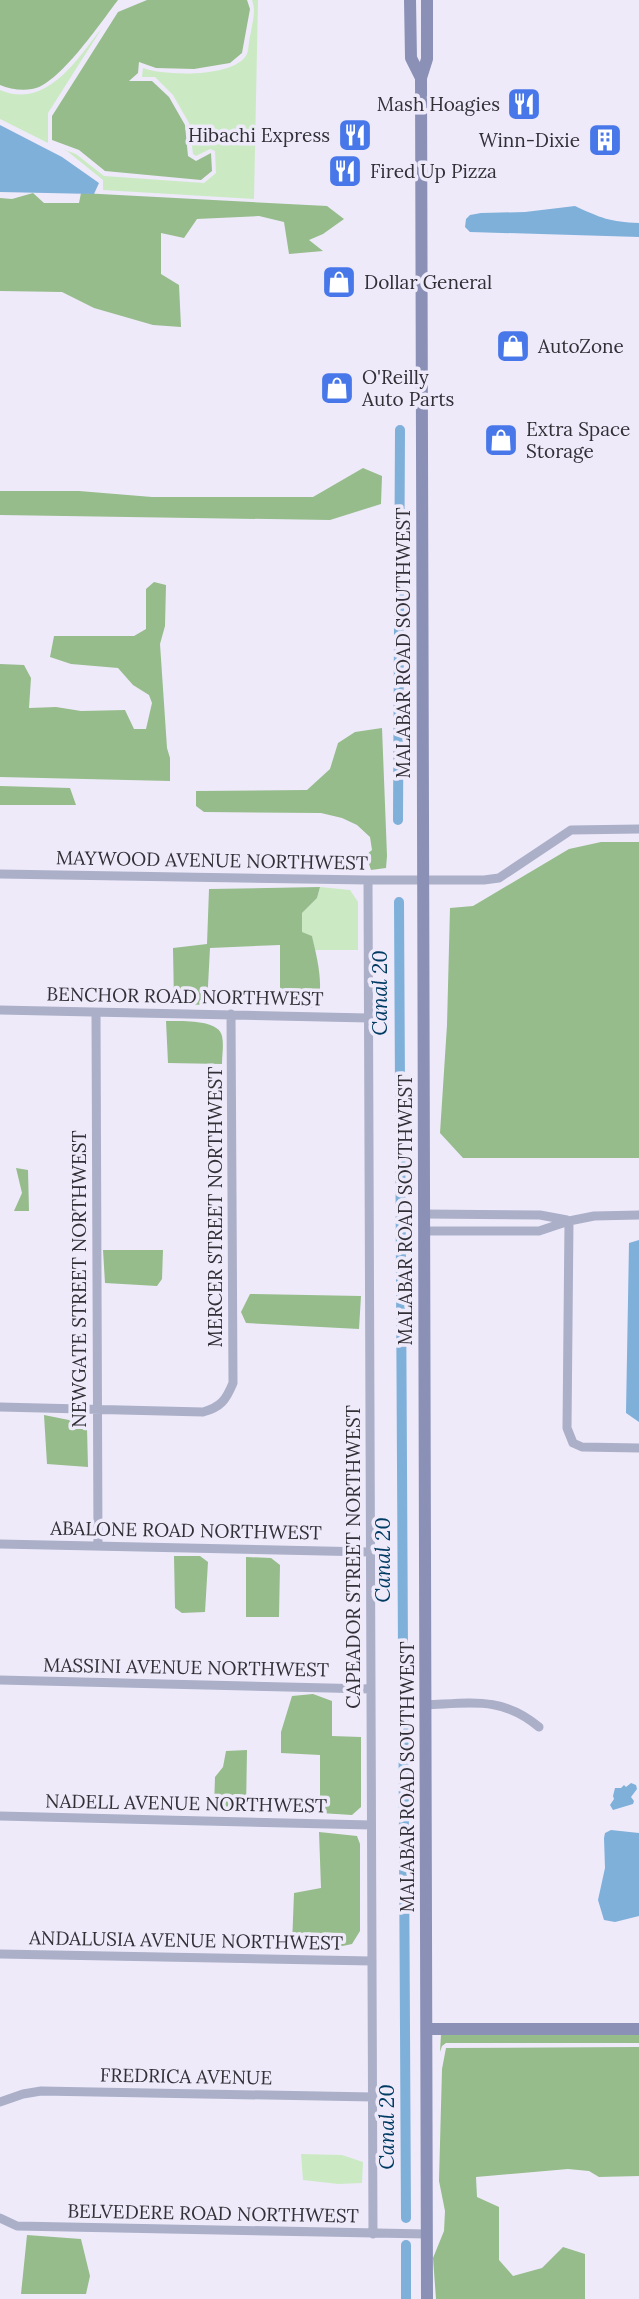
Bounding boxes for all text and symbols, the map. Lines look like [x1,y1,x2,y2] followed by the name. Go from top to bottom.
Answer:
[505,85,543,123] restaurant icon: Mash Hoagies
[377,92,500,116] place label: Mash Hoagies
[336,116,374,154] restaurant icon: Hibachi Express
[586,121,624,159] building icon: Winn-Dixie
[188,123,330,147] place label: Hibachi Express
[479,128,580,152] place label: Winn-Dixie
[326,152,364,190] restaurant icon: Fired Up Pizza
[370,159,497,183] place label: Fired Up Pizza
[320,263,358,301] shop icon: Dollar General
[364,270,492,294] place label: Dollar General
[494,327,532,365] shop icon: AutoZone
[537,334,624,358] place label: AutoZone
[361,365,455,411] place label: O'Reilly Auto Parts
[318,369,356,407] shop icon: O'Reilly Auto Parts
[526,417,630,463] place label: Extra Space Storage
[482,421,520,459] shop icon: Extra Space Storage
[391,507,415,779] street label: MALABAR ROAD SOUTHWEST
[56,845,368,875] street label: MAYWOOD AVENUE NORTHWEST
[366,950,393,1036] water label: Canal 20
[46,982,324,1010] street label: BENCHOR ROAD NORTHWEST
[203,1067,227,1347] street label: MERCER STREET NORTHWEST
[393,1074,417,1346] street label: MALABAR ROAD SOUTHWEST
[67,1130,91,1428] street label: NEWGATE STREET NORTHWEST
[341,1405,365,1709] street label: CAPEADOR STREET NORTHWEST
[49,1516,322,1544] street label: ABALONE ROAD NORTHWEST
[369,1517,396,1603] water label: Canal 20
[395,1641,419,1913] street label: MALABAR ROAD SOUTHWEST
[43,1653,329,1681] street label: MASSINI AVENUE NORTHWEST
[45,1789,327,1817] street label: NADELL AVENUE NORTHWEST
[28,1925,343,1955] street label: ANDALUSIA AVENUE NORTHWEST
[100,2062,272,2090] street label: FREDRICA AVENUE
[373,2084,400,2170] water label: Canal 20
[67,2198,359,2228] street label: BELVEDERE ROAD NORTHWEST

